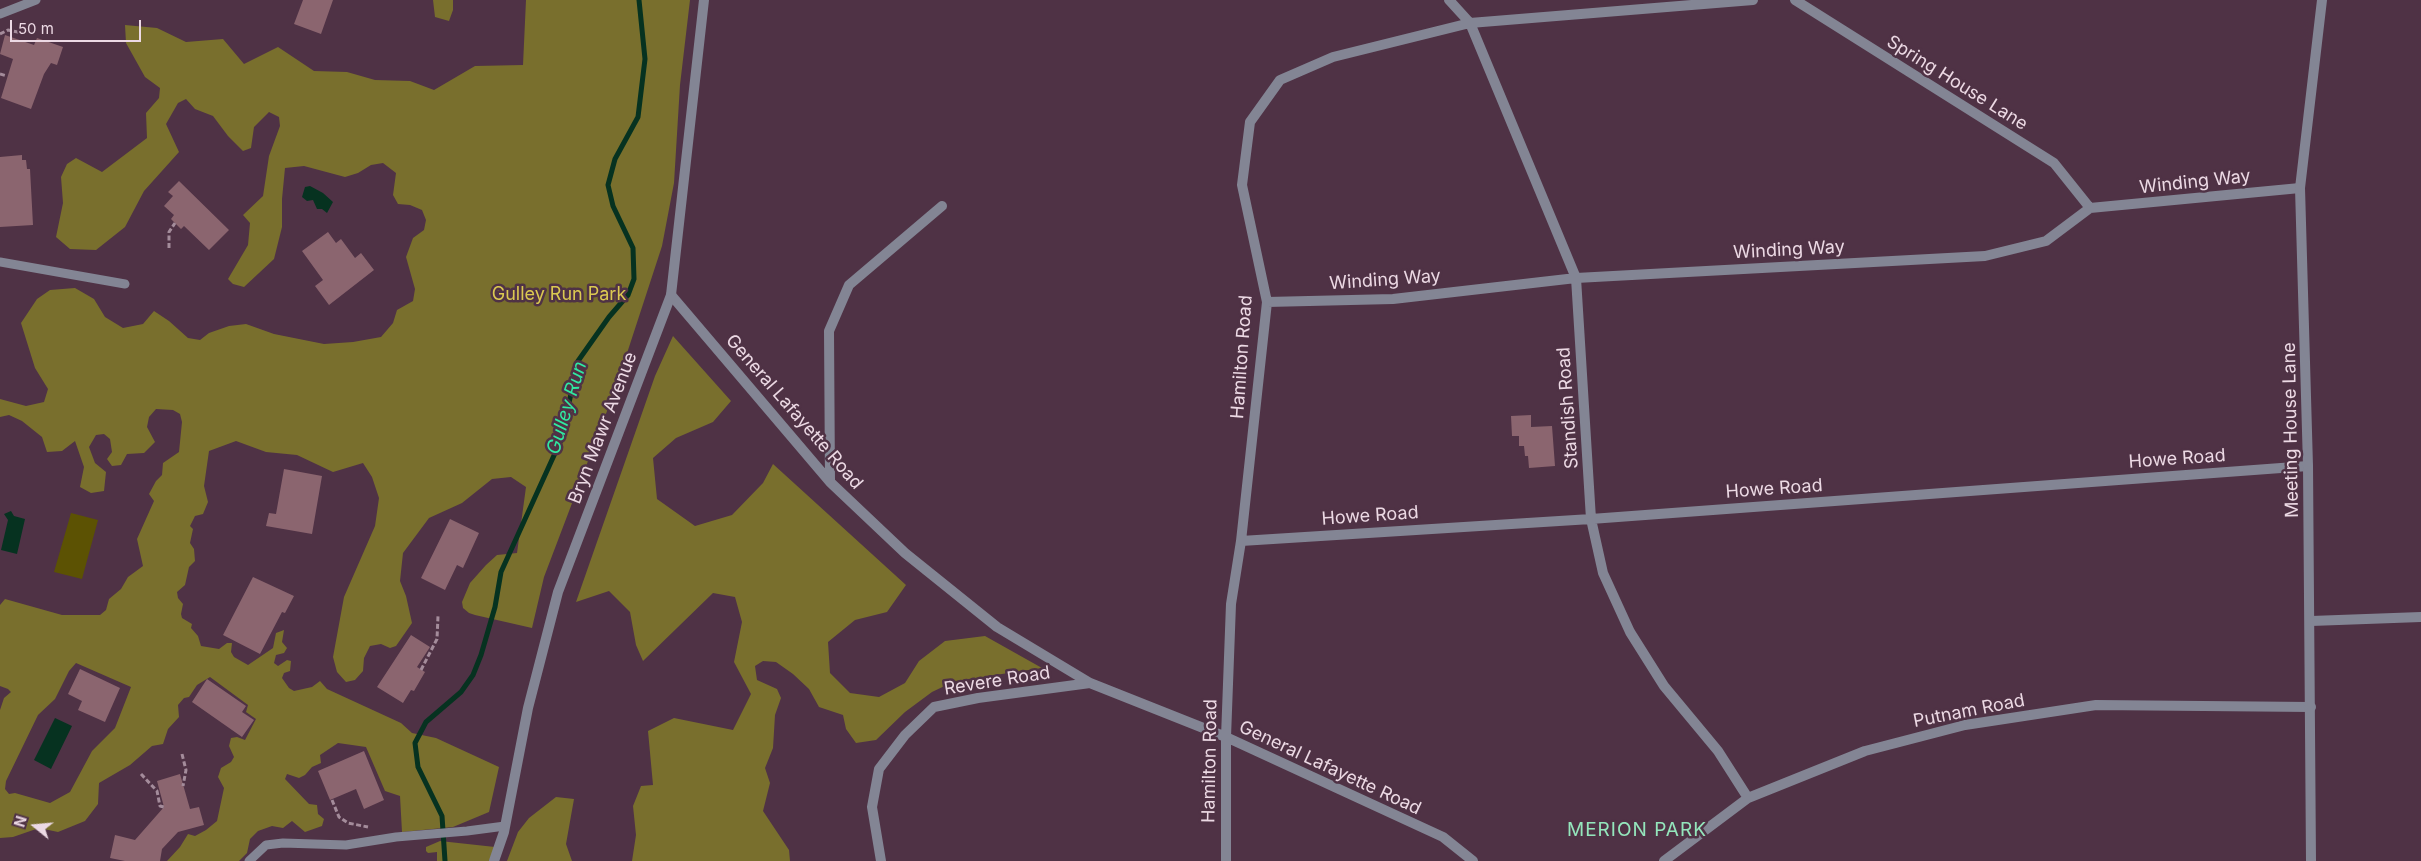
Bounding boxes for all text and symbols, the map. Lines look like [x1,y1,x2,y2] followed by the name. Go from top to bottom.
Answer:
[12,10,144,42] scale bar
[18,19,54,38] text: 50 m
[1883,31,2031,135] street label: Spring House Lane
[2138,165,2252,199] street label: Winding Way
[1733,236,1845,264] street label: Winding Way
[1329,265,1441,295] street label: Winding Way
[492,284,626,306] park label: Gulley Run Park
[1227,294,1257,420] street label: Hamilton Road
[721,330,867,494] street label: General Lafayette Road
[2279,342,2303,518] street label: Meeting House Lane
[1553,346,1583,470] street label: Standish Road
[564,349,642,507] street label: Bryn Mawr Avenue
[542,359,592,457] water label: Gulley Run
[2128,445,2226,473] street label: Howe Road
[1725,475,1823,503] street label: Howe Road
[1321,502,1419,530] street label: Howe Road
[942,662,1052,700] street label: Revere Road
[1911,690,2027,732] street label: Putnam Road
[1198,699,1222,823] street label: Hamilton Road
[1236,716,1424,820] street label: General Lafayette Road
[10,801,60,851] north arrow
[10,814,30,829] text: N
[1566,819,1708,841] district label: MERION PARK

